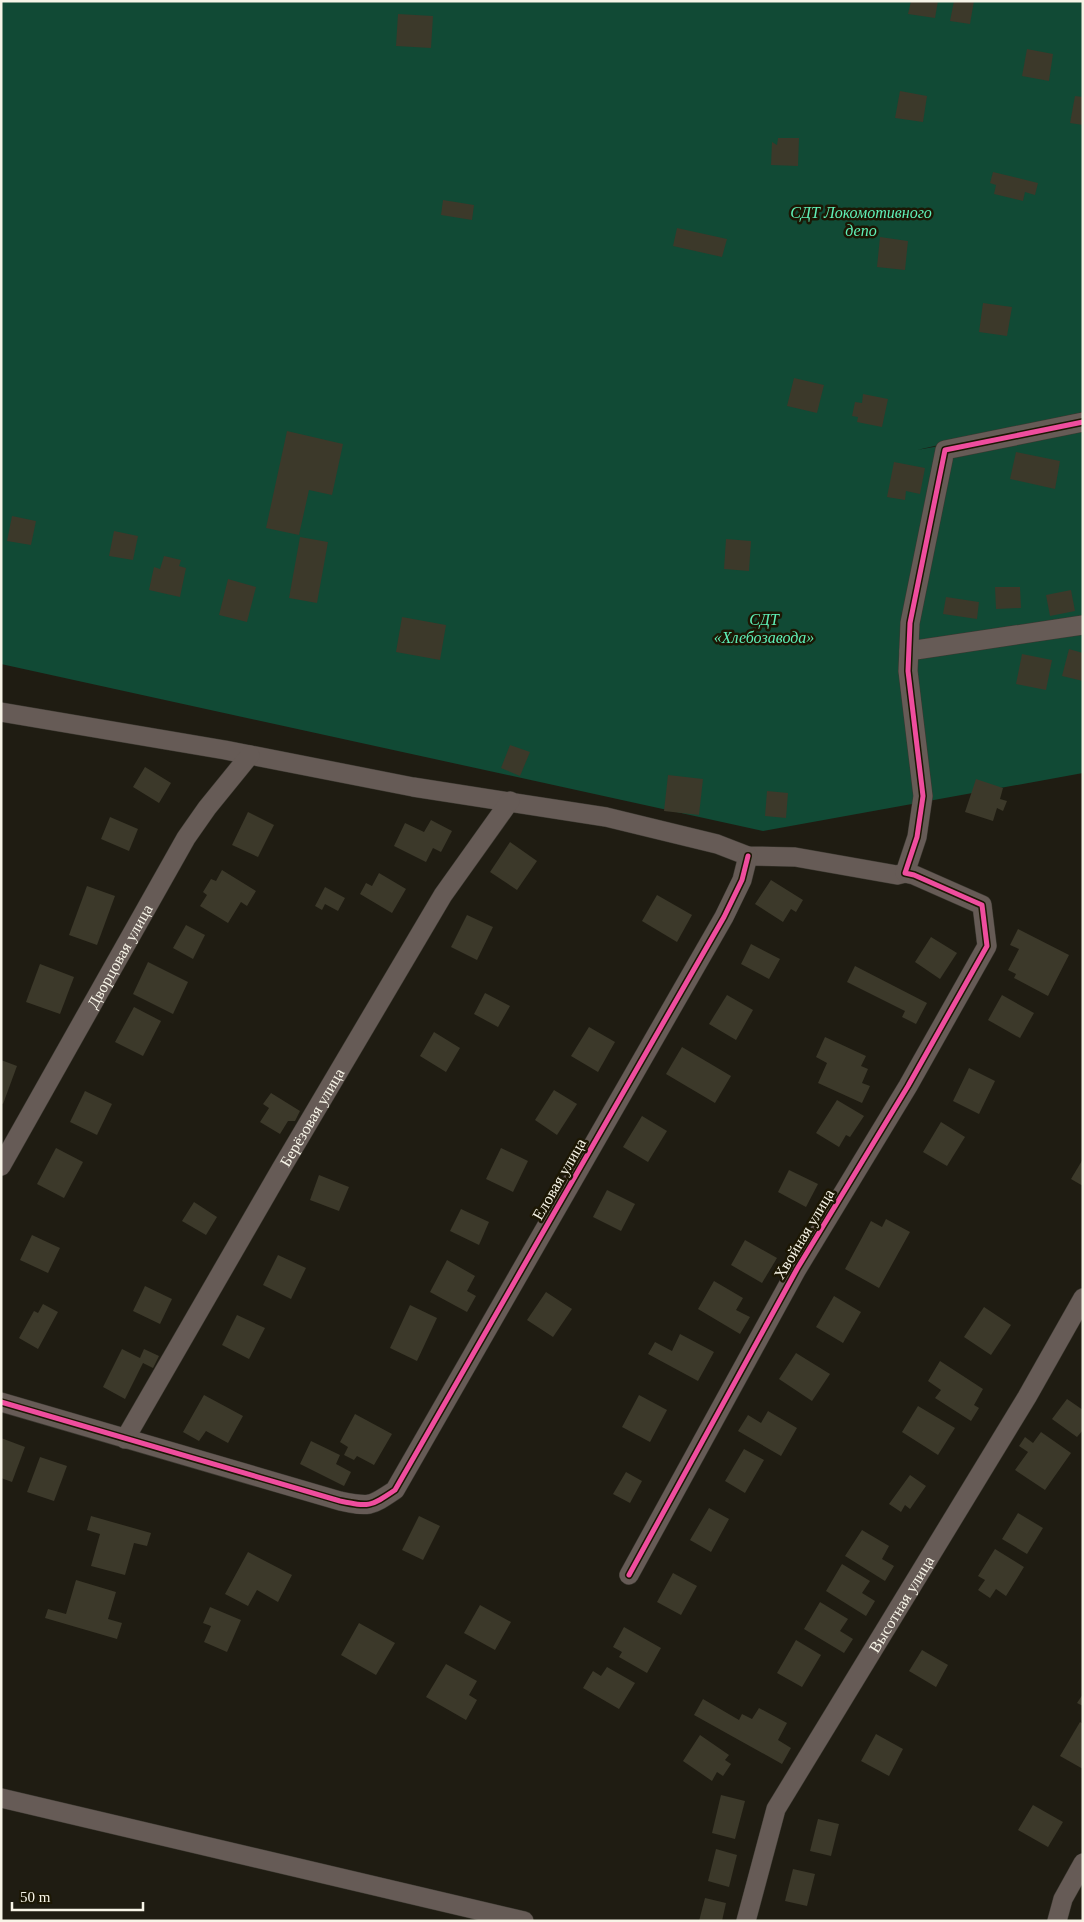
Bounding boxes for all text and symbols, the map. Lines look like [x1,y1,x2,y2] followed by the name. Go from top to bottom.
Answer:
[790,204,932,239] park label: СДТ Локомотивного депо
[714,611,814,646] park label: СДТ «Хлебозавода»
[83,901,155,1011] street label: Дворцовая улица
[276,1065,347,1169] street label: Берёзовая улица
[529,1135,590,1223] street label: Еловая улица
[770,1186,838,1283] street label: Хвойная улица
[865,1553,937,1655] street label: Высотная улица
[12,1880,144,1912] scale bar
[20,1889,51,1905] text: 50 m

